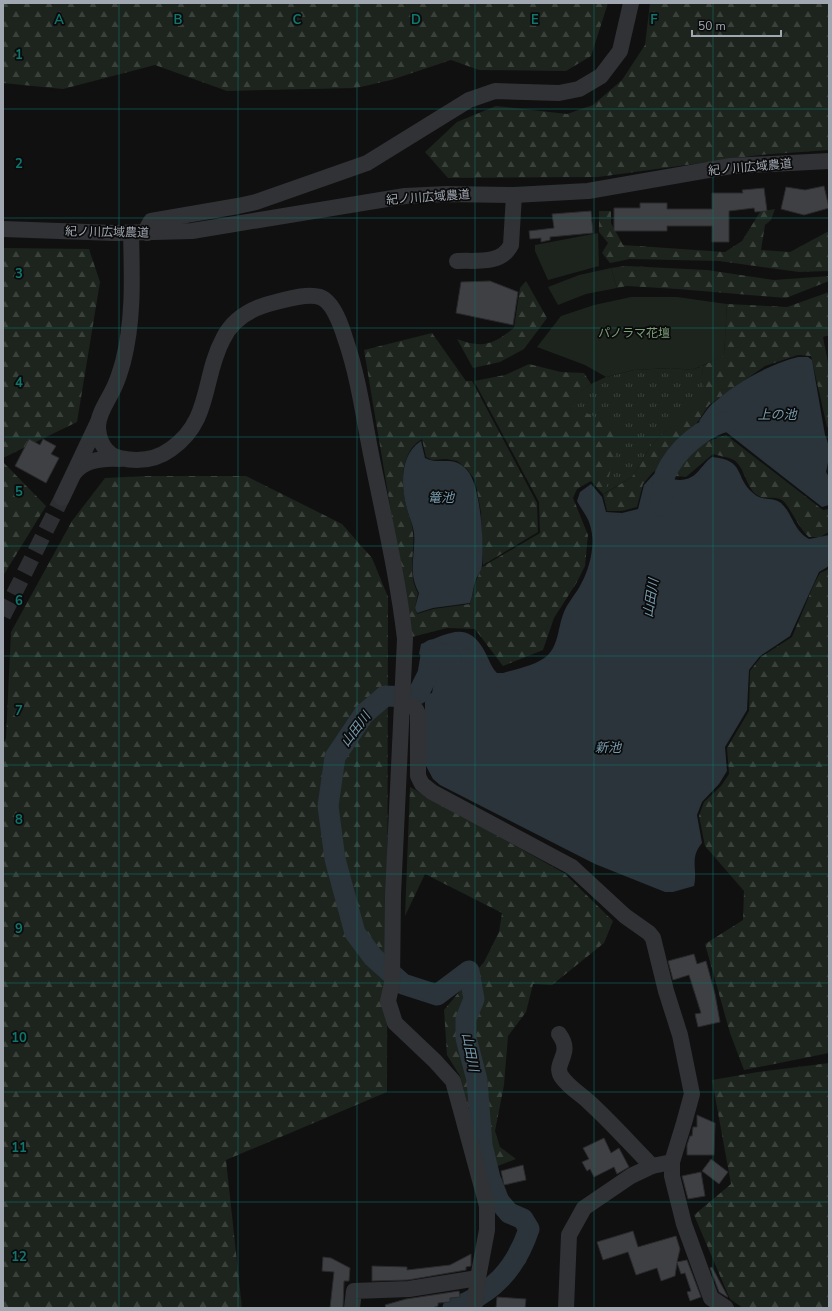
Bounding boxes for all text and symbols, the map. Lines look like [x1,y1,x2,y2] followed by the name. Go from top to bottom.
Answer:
[54,11,64,29] text: A
[174,11,183,29] text: B
[293,11,302,29] text: C
[411,11,421,29] text: D
[531,11,539,29] text: E
[650,11,658,29] text: F
[692,12,781,38] scale bar
[698,18,726,34] text: 50 m
[15,46,23,64] text: 1
[15,155,23,173] text: 2
[707,155,793,179] street label: 紀ノ川広域農道
[386,186,470,208] street label: 紀ノ川広域農道
[65,223,149,241] street label: 紀ノ川広域農道
[15,265,23,283] text: 3
[598,325,670,341] park label: パノラマ花壇
[15,374,23,392] text: 4
[757,406,798,424] water label: 上の池
[15,483,23,501] text: 5
[428,489,456,507] water label: 篭池
[639,576,663,619] water label: 山田川
[15,592,23,610] text: 6
[15,702,23,720] text: 7
[337,707,376,751] water label: 山田川
[595,739,623,757] water label: 新池
[15,811,23,829] text: 8
[15,920,23,938] text: 9
[11,1029,27,1047] text: 10
[457,1031,483,1075] water label: 山田川
[11,1139,27,1157] text: 11
[11,1248,27,1266] text: 12

